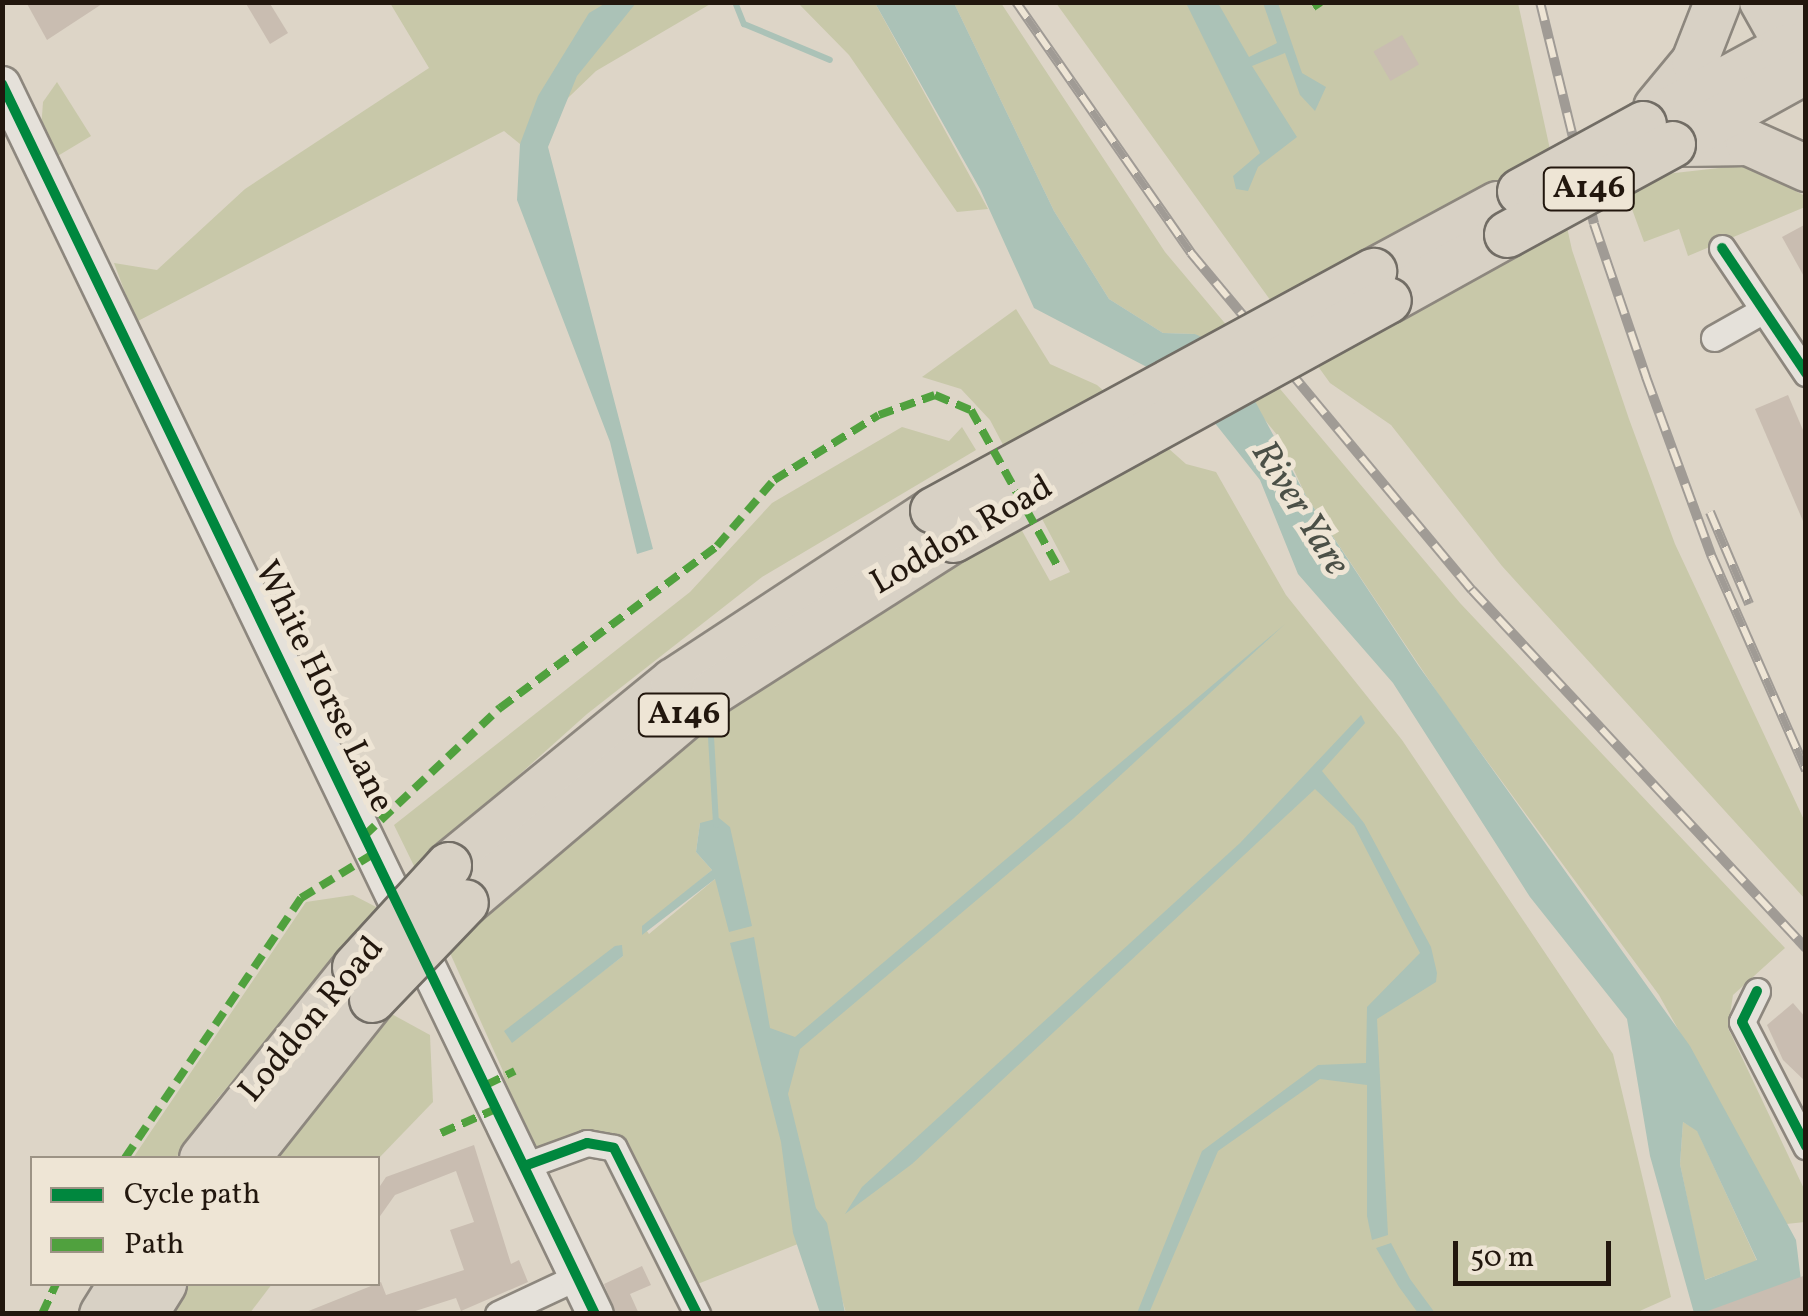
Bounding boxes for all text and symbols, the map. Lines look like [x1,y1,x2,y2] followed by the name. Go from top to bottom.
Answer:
[1542,162,1636,216] road number: A146
[1240,433,1358,585] water label: River Yare
[863,467,1061,605] street label: Loddon Road
[244,554,402,820] street label: White Horse Lane
[636,688,732,742] road number: A146
[231,929,393,1111] street label: Loddon Road
[30,1156,380,1286] legend
[124,1174,260,1216] text: Cycle path
[1458,1221,1616,1283] scale bar
[124,1224,184,1266] text: Path
[1470,1237,1534,1279] text: 50 m

